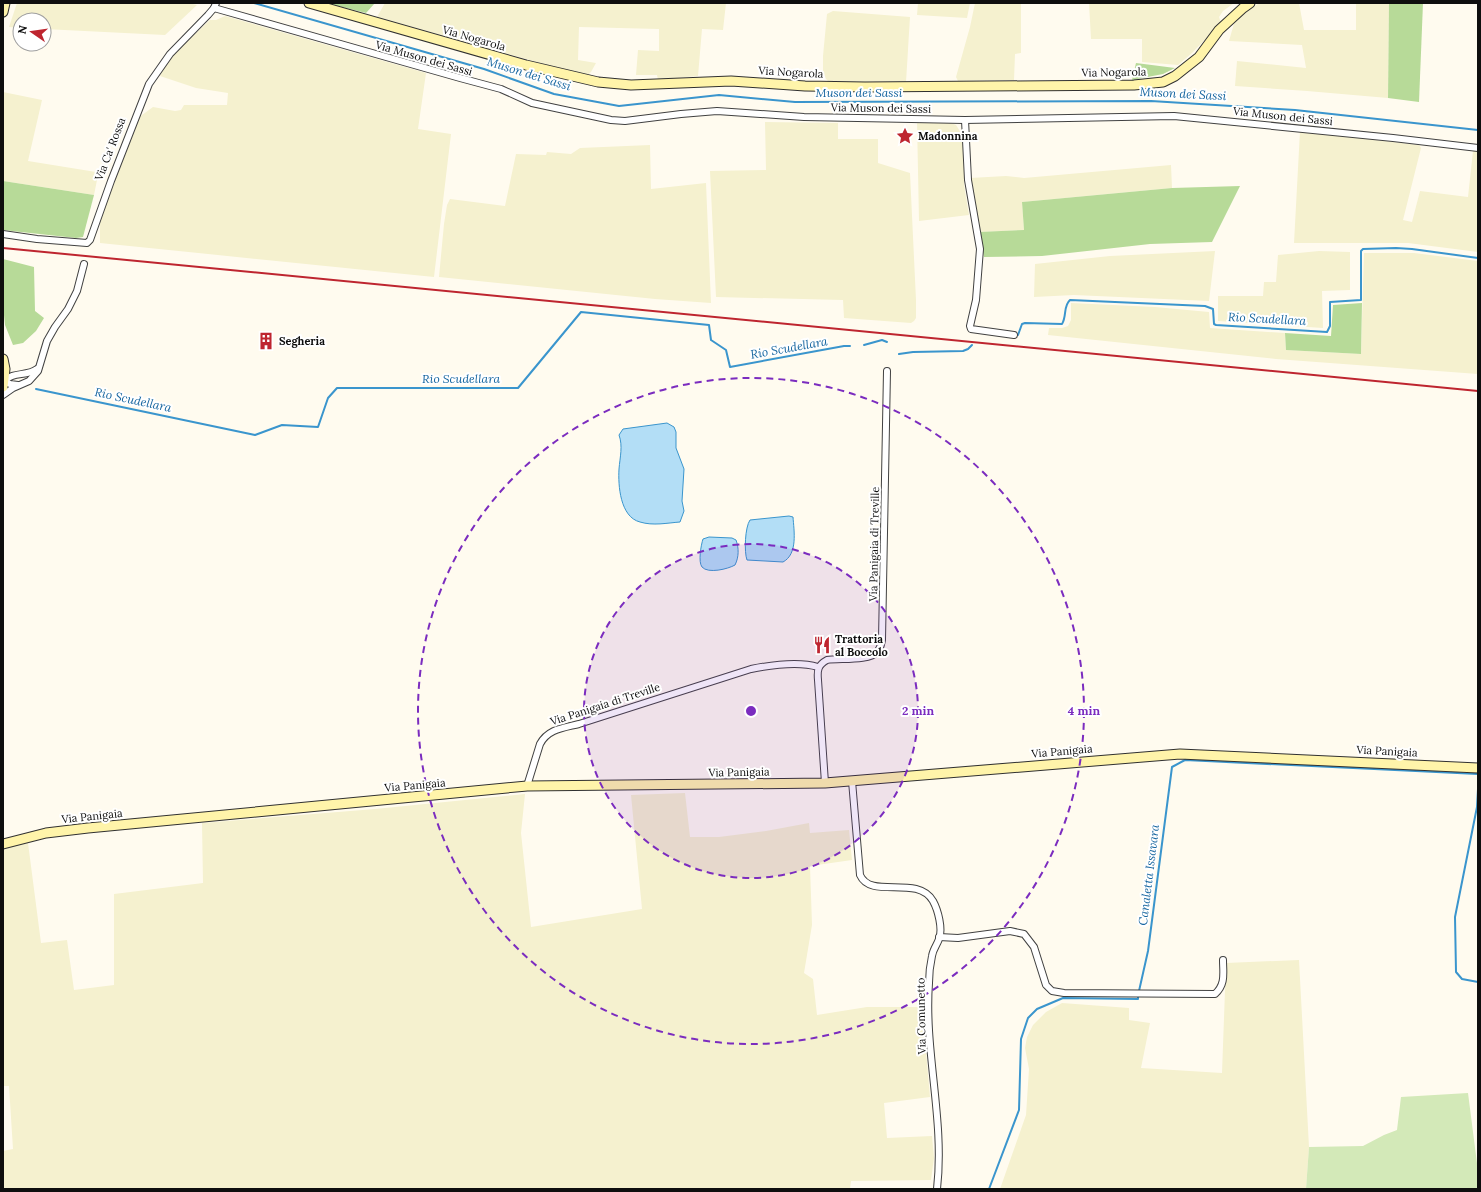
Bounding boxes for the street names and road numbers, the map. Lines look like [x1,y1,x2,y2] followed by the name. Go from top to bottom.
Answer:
[440,22,507,54] street label: Via Nogarola
[373,37,474,79] street label: Via Muson dei Sassi
[757,63,824,81] street label: Via Nogarola
[1080,64,1147,80] street label: Via Nogarola
[830,100,931,116] street label: Via Muson dei Sassi
[1231,104,1334,128] street label: Via Muson dei Sassi
[91,115,129,183] street label: Via Ca' Rossa
[866,486,882,602] street label: Via Panigaia di Treville
[547,680,662,729] street label: Via Panigaia di Treville
[1030,741,1093,761] street label: Via Panigaia
[1355,742,1418,760] street label: Via Panigaia
[707,764,770,780] street label: Via Panigaia
[383,775,446,795] street label: Via Panigaia
[60,806,123,826] street label: Via Panigaia
[913,977,929,1056] street label: Via Comunetto

